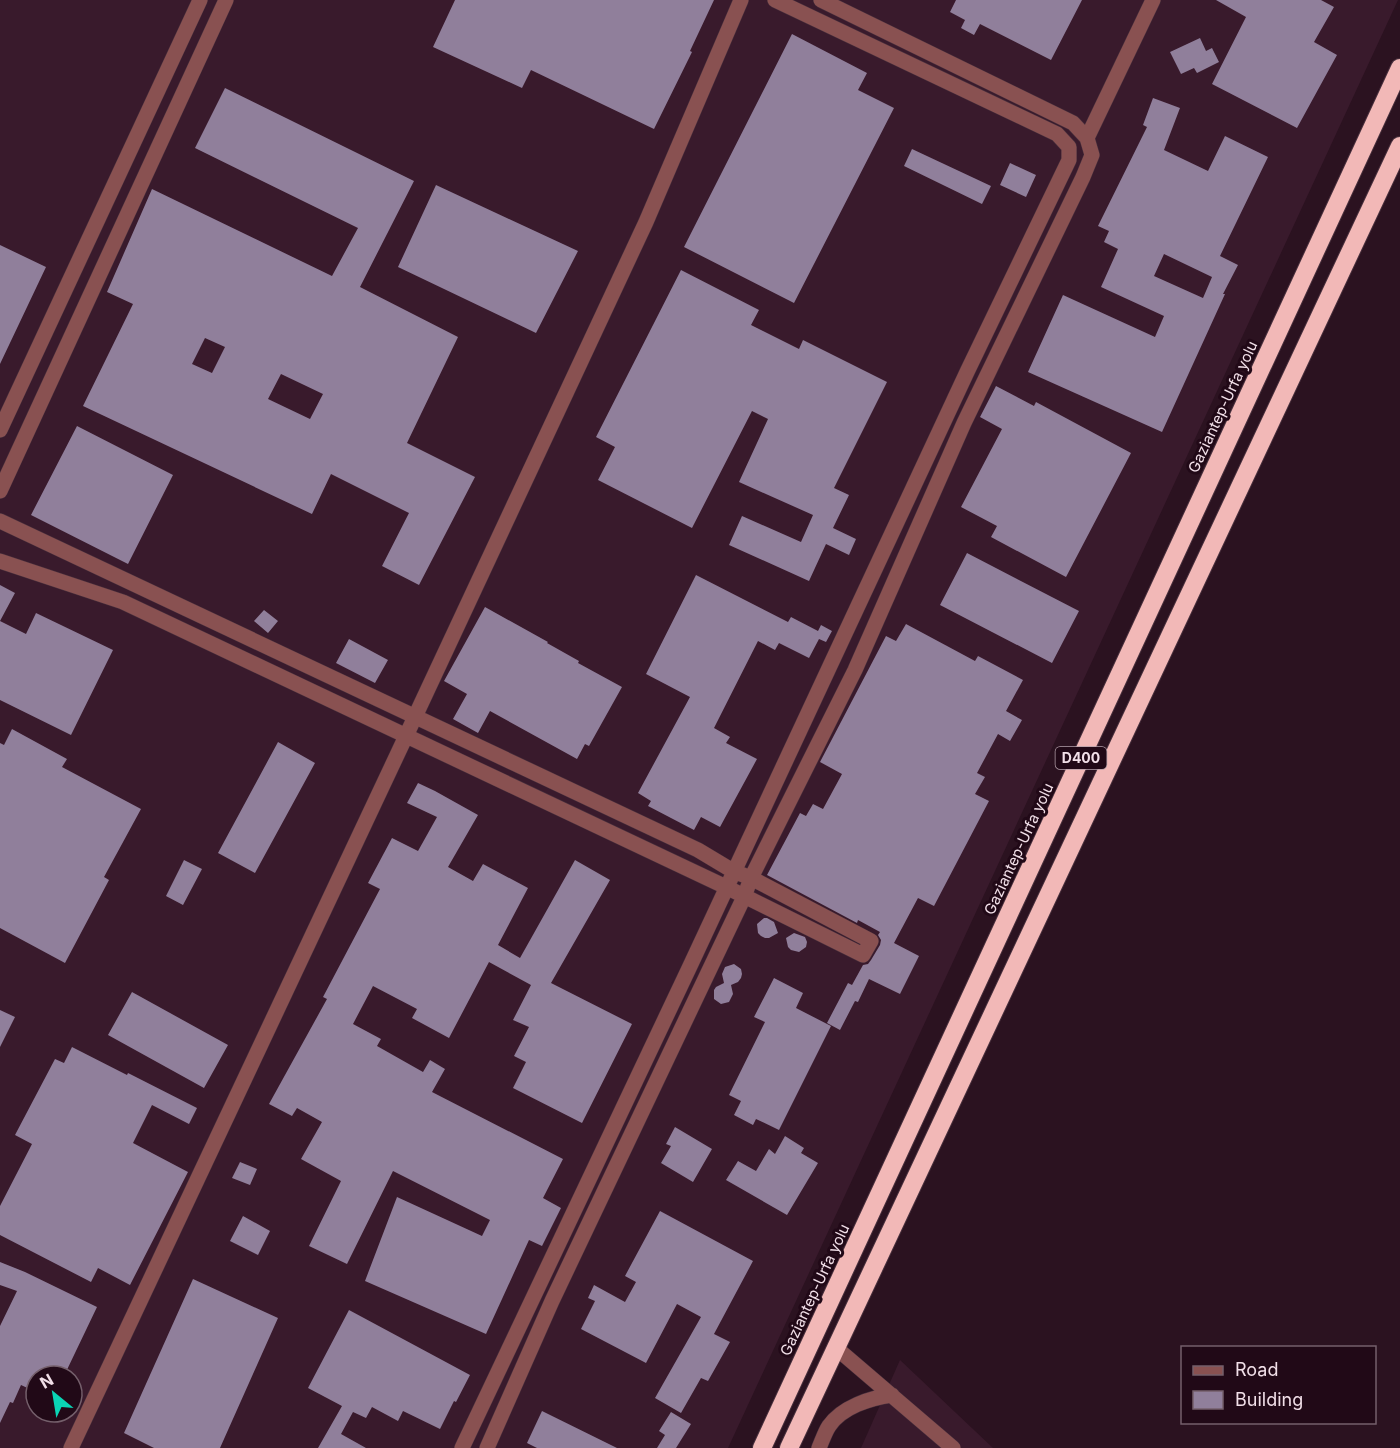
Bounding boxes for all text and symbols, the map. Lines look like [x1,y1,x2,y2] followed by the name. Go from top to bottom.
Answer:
[1184,338,1261,476] street label: Gaziantep-Urfa yolu
[1056,747,1106,769] road number: D400
[980,780,1057,918] street label: Gaziantep-Urfa yolu
[776,1221,853,1359] street label: Gaziantep-Urfa yolu
[1181,1346,1376,1424] legend
[1235,1359,1278,1380] text: Road
[24,1364,84,1424] north arrow
[36,1369,57,1393] text: N
[1235,1389,1303,1410] text: Building

